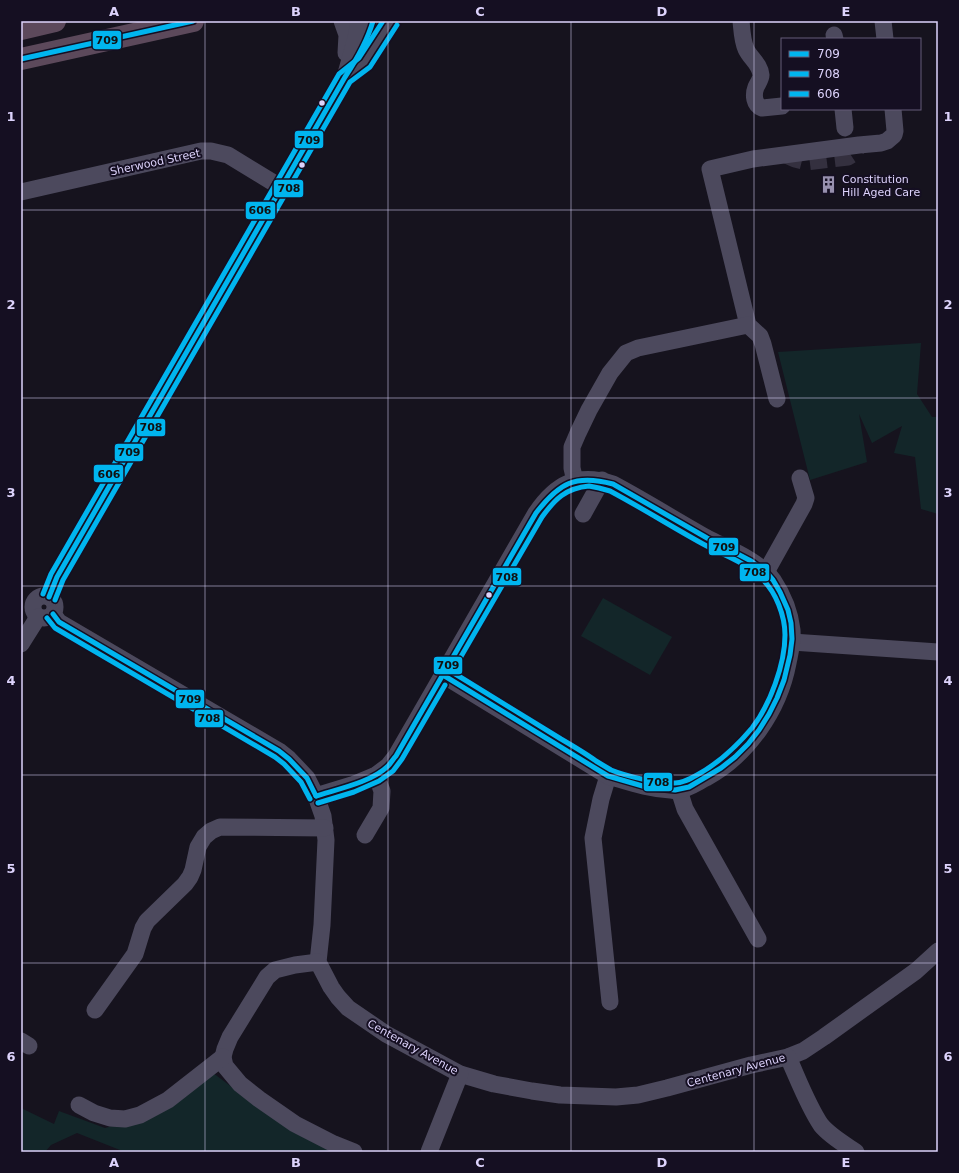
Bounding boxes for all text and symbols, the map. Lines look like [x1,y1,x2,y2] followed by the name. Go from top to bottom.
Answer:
[109,4,119,19] text: A
[291,4,301,19] text: B
[475,4,485,19] text: C
[657,4,668,19] text: D
[842,4,850,19] text: E
[92,30,122,50] line badge: 709
[96,34,118,47] text: 709
[781,38,921,110] legend
[817,47,840,61] text: 709
[817,67,840,81] text: 708
[817,87,840,101] text: 606
[317,98,327,108] unlabelled marker
[6,109,16,124] text: 1
[943,109,953,124] text: 1
[294,130,324,149] line badge: 709
[298,134,320,147] text: 709
[109,146,202,178] street label: Sherwood Street
[297,160,307,170] unlabelled marker
[842,173,920,199] place label: Constitution Hill Aged Care
[819,175,839,195] building icon: Constitution Hill Aged Care
[273,179,304,198] line badge: 708
[278,182,300,195] text: 708
[245,201,276,220] line badge: 606
[249,204,272,217] text: 606
[6,297,16,312] text: 2
[943,297,953,312] text: 2
[136,418,166,437] line badge: 708
[140,421,162,434] text: 708
[114,443,144,462] line badge: 709
[118,446,140,459] text: 709
[93,464,124,483] line badge: 606
[98,468,121,481] text: 606
[6,485,16,500] text: 3
[943,485,953,500] text: 3
[708,537,739,556] line badge: 709
[713,541,735,554] text: 709
[739,563,770,582] line badge: 708
[744,566,766,579] text: 708
[492,567,522,586] line badge: 708
[496,571,518,584] text: 708
[484,590,494,600] unlabelled marker
[433,656,463,675] line badge: 709
[437,659,459,672] text: 709
[6,673,16,688] text: 4
[943,673,953,688] text: 4
[175,689,205,709] line badge: 709
[179,693,201,706] text: 709
[194,709,224,728] line badge: 708
[198,712,220,725] text: 708
[643,772,673,792] line badge: 708
[647,776,669,789] text: 708
[6,861,16,876] text: 5
[943,861,953,876] text: 5
[365,1017,461,1078] street label: Centenary Avenue
[6,1049,16,1064] text: 6
[943,1049,953,1064] text: 6
[685,1051,787,1090] street label: Centenary Avenue
[109,1155,119,1170] text: A
[291,1155,301,1170] text: B
[475,1155,485,1170] text: C
[657,1155,668,1170] text: D
[842,1155,850,1170] text: E

